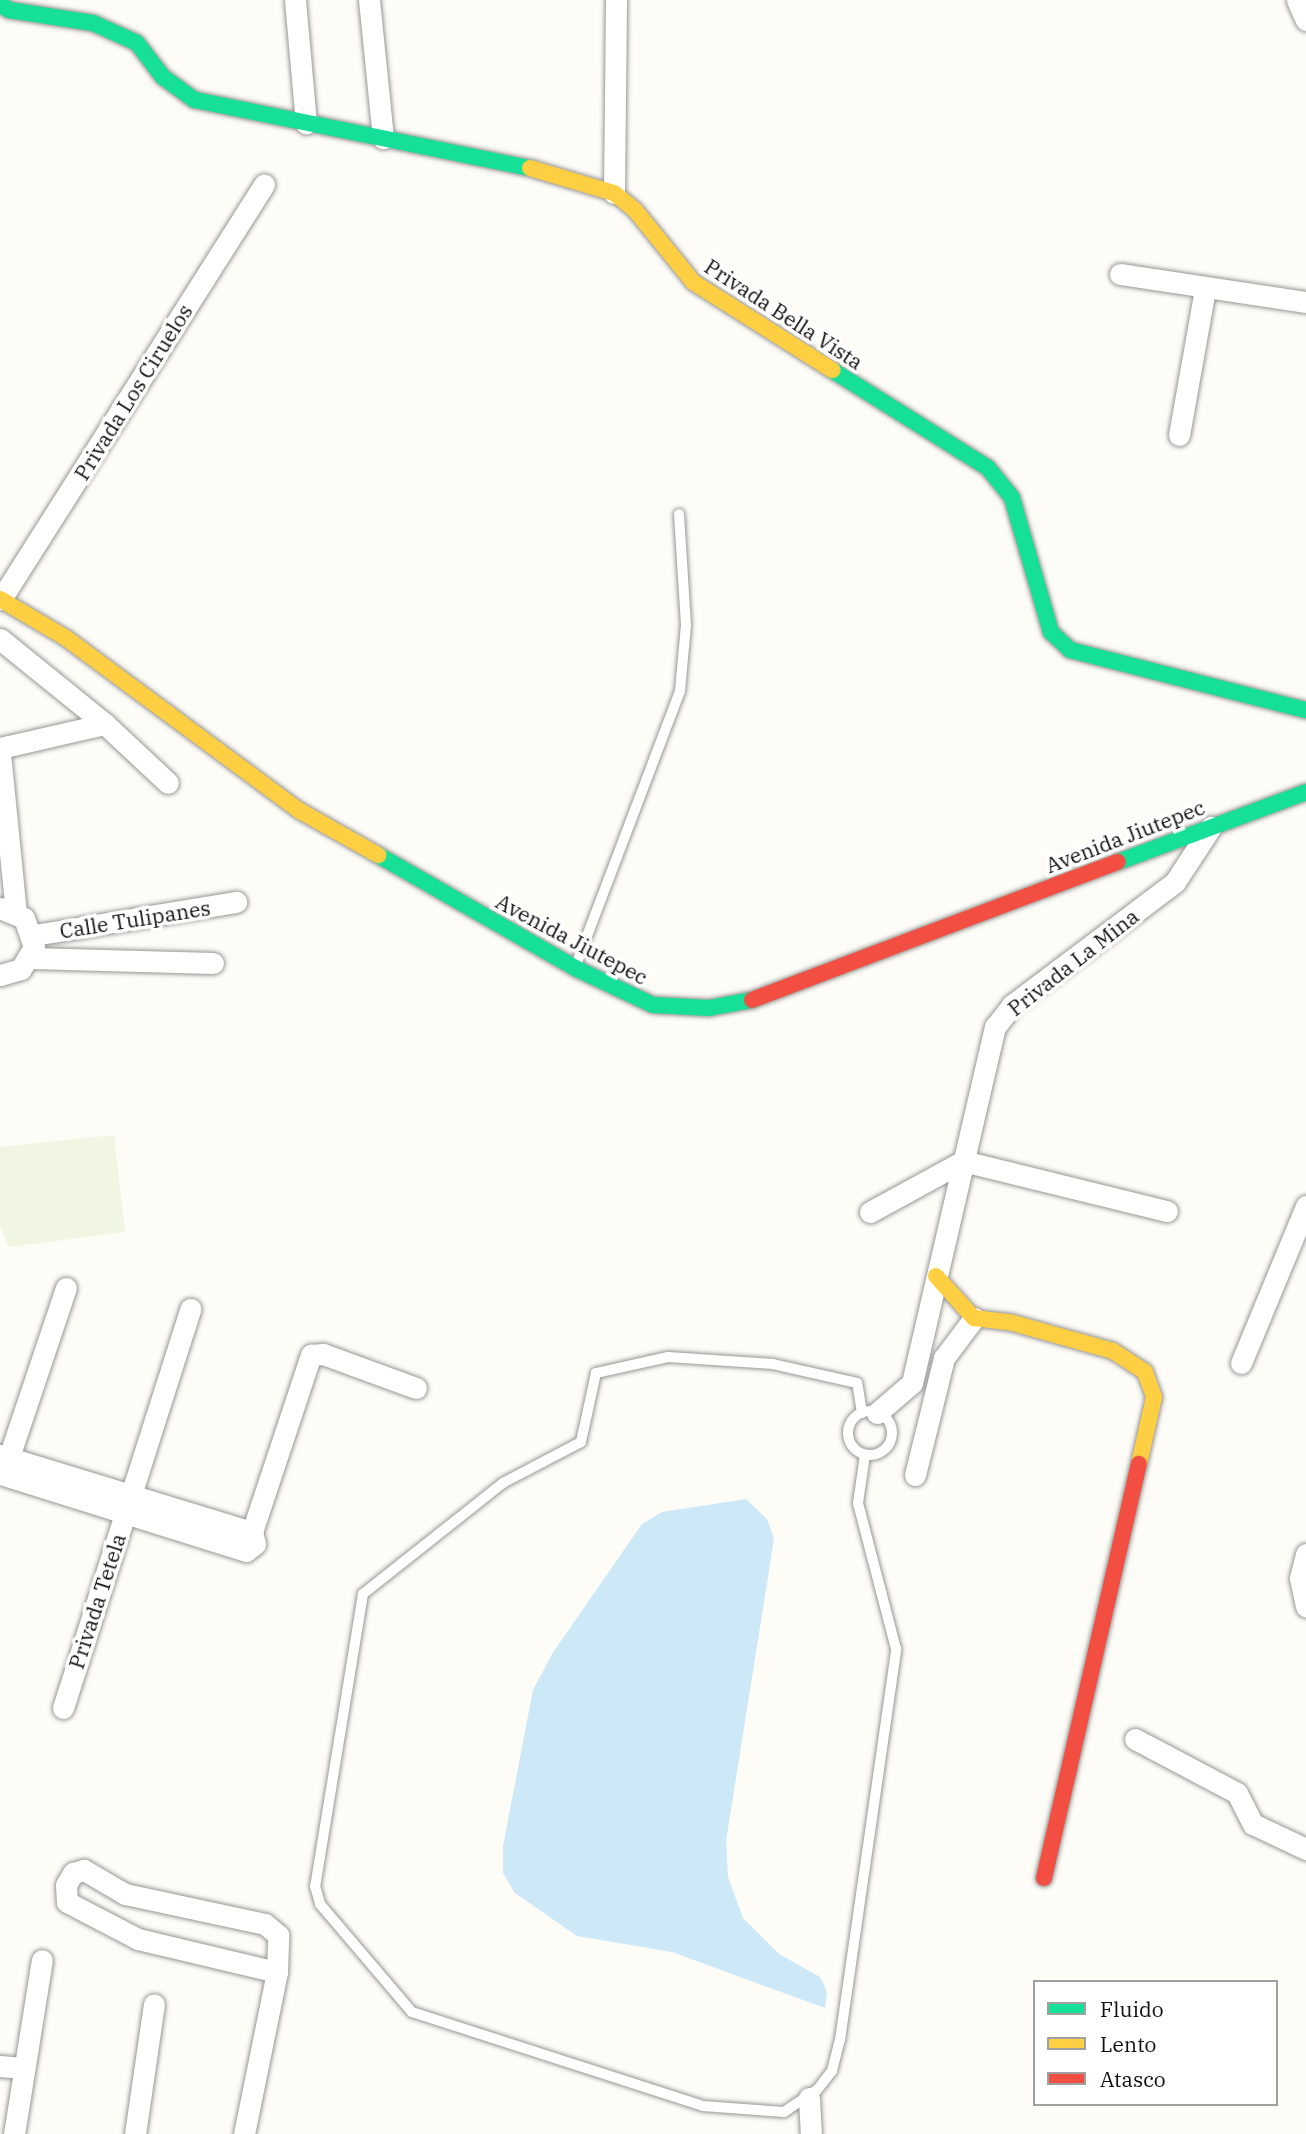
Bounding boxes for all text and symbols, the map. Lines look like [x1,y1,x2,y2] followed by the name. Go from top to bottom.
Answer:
[700,253,868,375] street label: Privada Bella Vista
[69,300,197,484] street label: Privada Los Ciruelos
[1042,794,1208,878] street label: Avenida Jiutepec
[492,888,652,990] street label: Avenida Jiutepec
[58,895,212,943] street label: Calle Tulipanes
[1003,903,1143,1021] street label: Privada La Mina
[63,1530,131,1672] street label: Privada Tetela
[1033,1980,1278,2106] legend
[1100,1995,1164,2023] text: Fluido
[1100,2030,1156,2058] text: Lento
[1100,2065,1166,2093] text: Atasco

